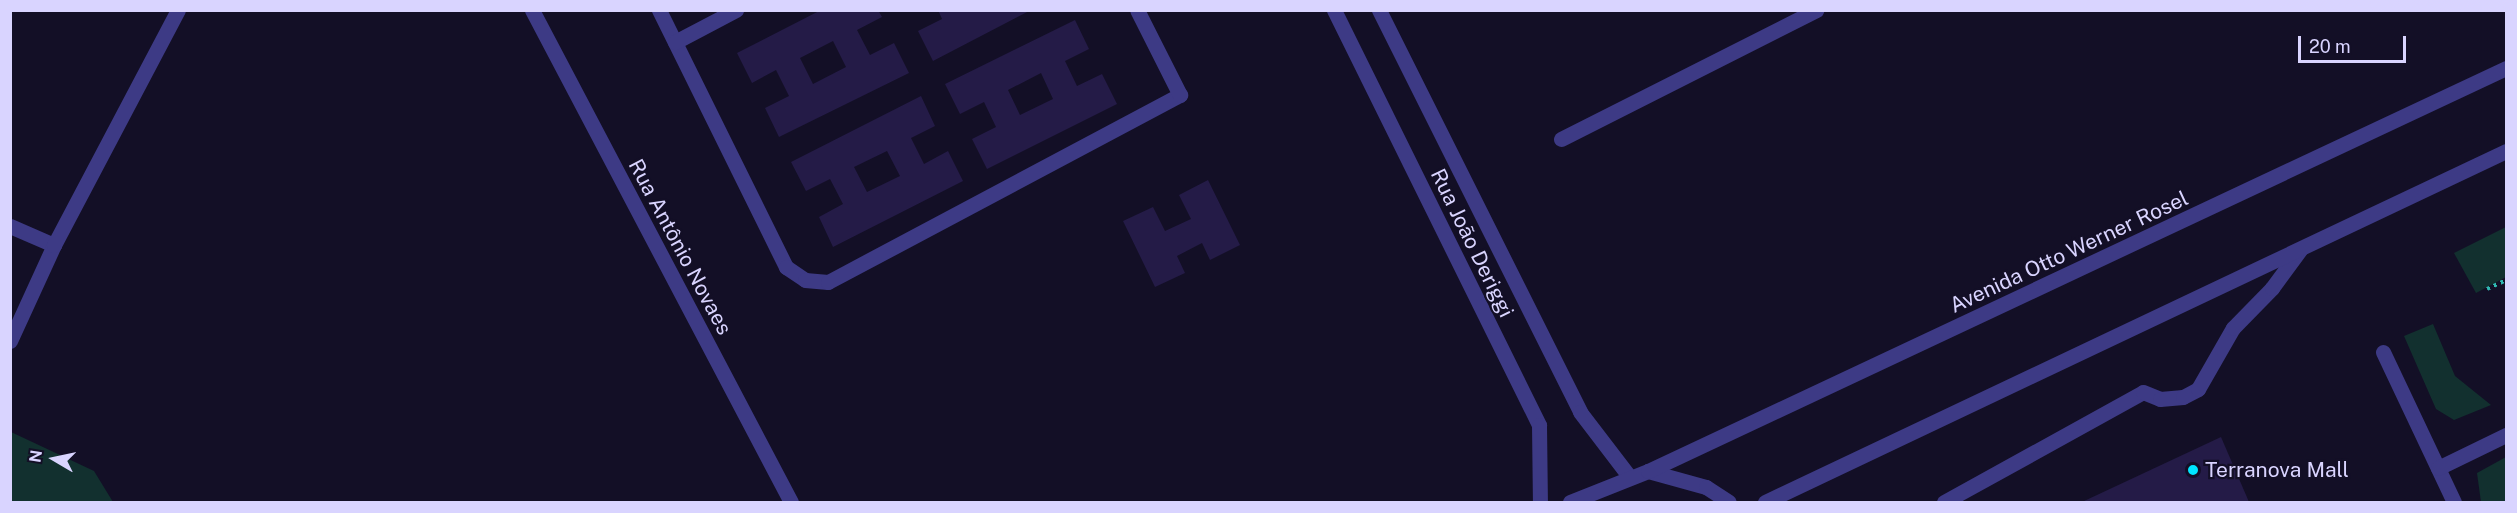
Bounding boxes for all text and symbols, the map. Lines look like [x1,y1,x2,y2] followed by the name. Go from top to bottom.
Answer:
[2301,24,2409,62] scale bar
[2309,36,2351,57] text: 20 m
[623,155,737,339] street label: Rua Antônio Novaes
[1425,165,1519,321] street label: Rua João Deriggi
[1945,185,2193,319] street label: Avenida Otto Werner Rosel
[24,429,84,489] north arrow
[25,448,46,464] text: N
[2205,457,2349,483] place label: Terranova Mall
[2186,463,2200,477] marker: Terranova Mall

